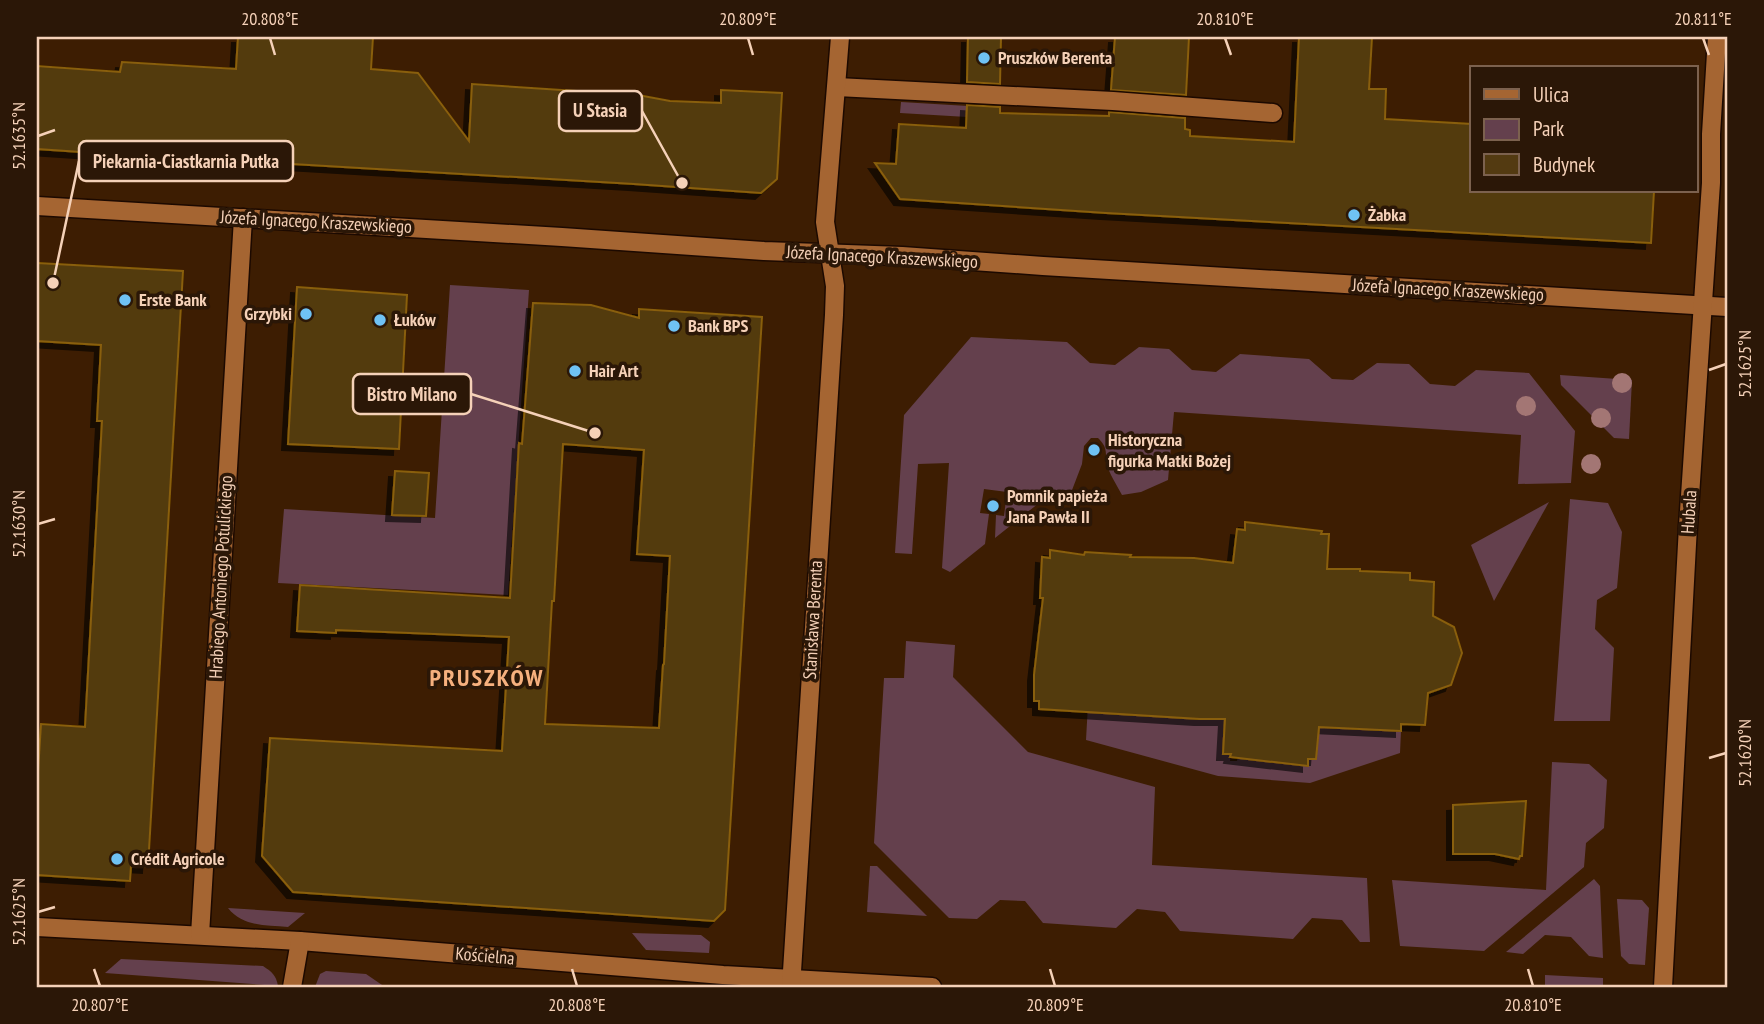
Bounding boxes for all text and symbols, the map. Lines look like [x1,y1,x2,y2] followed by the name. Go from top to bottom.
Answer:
[241,7,299,30] text: 20.808°E
[719,7,777,30] text: 20.809°E
[1196,7,1254,30] text: 20.810°E
[1674,7,1732,30] text: 20.811°E
[998,46,1112,69] place label: Pruszków Berenta
[976,50,992,66] marker: Pruszków Berenta
[1470,66,1698,192] legend
[1533,81,1569,108] text: Ulica
[559,91,642,131] callout: U Stasia
[573,98,627,122] text: U Stasia
[7,102,30,170] text: 52.1635°N
[1533,115,1564,142] text: Park
[79,141,293,181] callout: Piekarnia-Ciastkarnia Putka
[93,149,279,173] text: Piekarnia-Ciastkarnia Putka
[1533,151,1595,178] text: Budynek
[1368,203,1406,226] place label: Żabka
[219,205,413,238] street label: Józefa Ignacego Kraszewskiego
[1346,207,1362,223] marker: Żabka
[785,240,979,273] street label: Józefa Ignacego Kraszewskiego
[1351,273,1545,306] street label: Józefa Ignacego Kraszewskiego
[139,288,207,311] place label: Erste Bank
[117,292,133,308] marker: Erste Bank
[244,302,292,325] place label: Grzybki
[298,306,314,322] marker: Grzybki
[394,308,436,331] place label: Łuków
[372,312,388,328] marker: Łuków
[688,314,748,337] place label: Bank BPS
[666,318,682,334] marker: Bank BPS
[1733,330,1756,398] text: 52.1625°N
[589,359,639,382] place label: Hair Art
[567,363,583,379] marker: Hair Art
[353,374,471,414] callout: Bistro Milano
[367,382,457,406] text: Bistro Milano
[1108,428,1231,472] place label: Historyczna figurka Matki Bożej
[1086,442,1102,458] marker: Historyczna figurka Matki Bożej
[204,475,237,679] street label: Hrabiego Antoniego Potulickiego
[1006,484,1107,528] place label: Pomnik papieża Jana Pawła II
[1675,489,1702,535] street label: Hubala
[7,490,30,558] text: 52.1630°N
[985,498,1001,514] marker: Pomnik papieża Jana Pawła II
[798,560,827,680] street label: Stanisława Berenta
[430,662,544,693] district label: PRUSZKÓW
[1733,719,1756,787] text: 52.1620°N
[131,847,225,870] place label: Crédit Agricole
[109,851,125,867] marker: Crédit Agricole
[7,878,30,946] text: 52.1625°N
[455,941,515,970] street label: Kościelna
[71,993,129,1016] text: 20.807°E
[548,993,606,1016] text: 20.808°E
[1026,993,1084,1016] text: 20.809°E
[1504,993,1562,1016] text: 20.810°E

